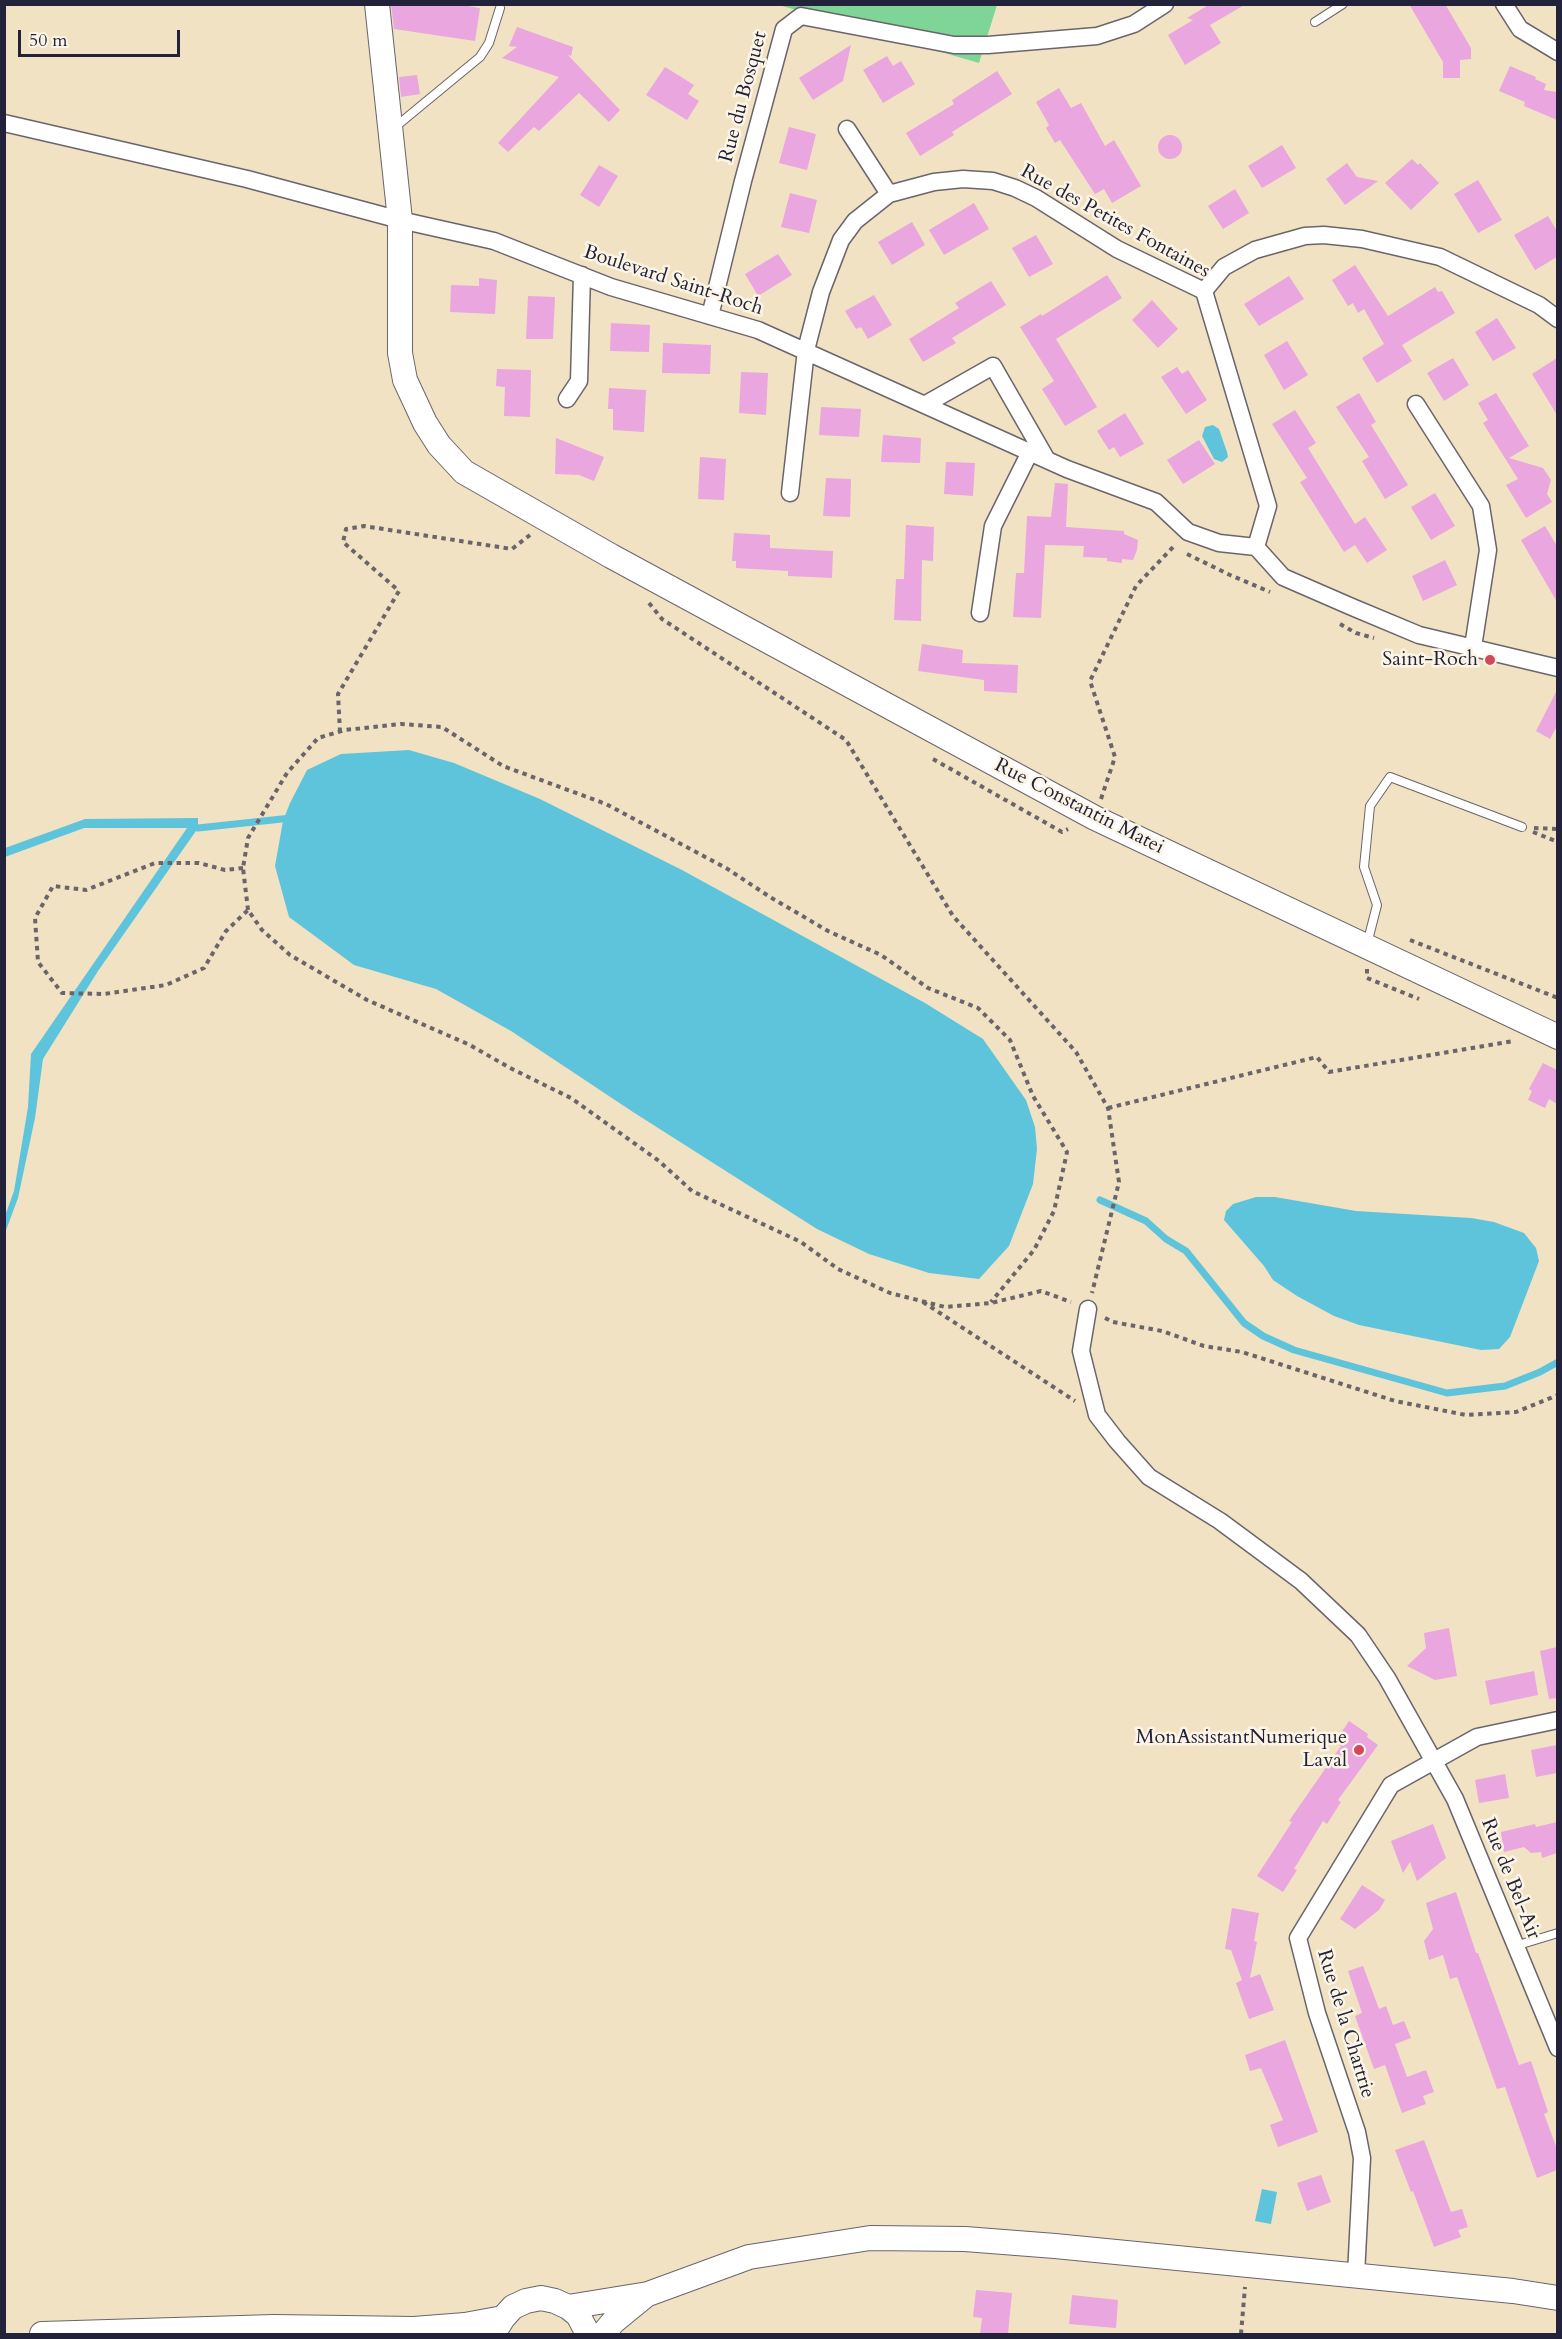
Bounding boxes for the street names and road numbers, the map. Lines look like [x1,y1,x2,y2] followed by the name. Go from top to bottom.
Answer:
[715,29,773,165] street label: Rue du Bosquet
[1016,160,1214,284] street label: Rue des Petites Fontaines
[580,241,766,321] street label: Boulevard Saint-Roch
[990,754,1168,860] street label: Rue Constantin Matei
[1475,1815,1545,1943] street label: Rue de Bel-Air
[1311,1947,1379,2101] street label: Rue de la Chartrie

